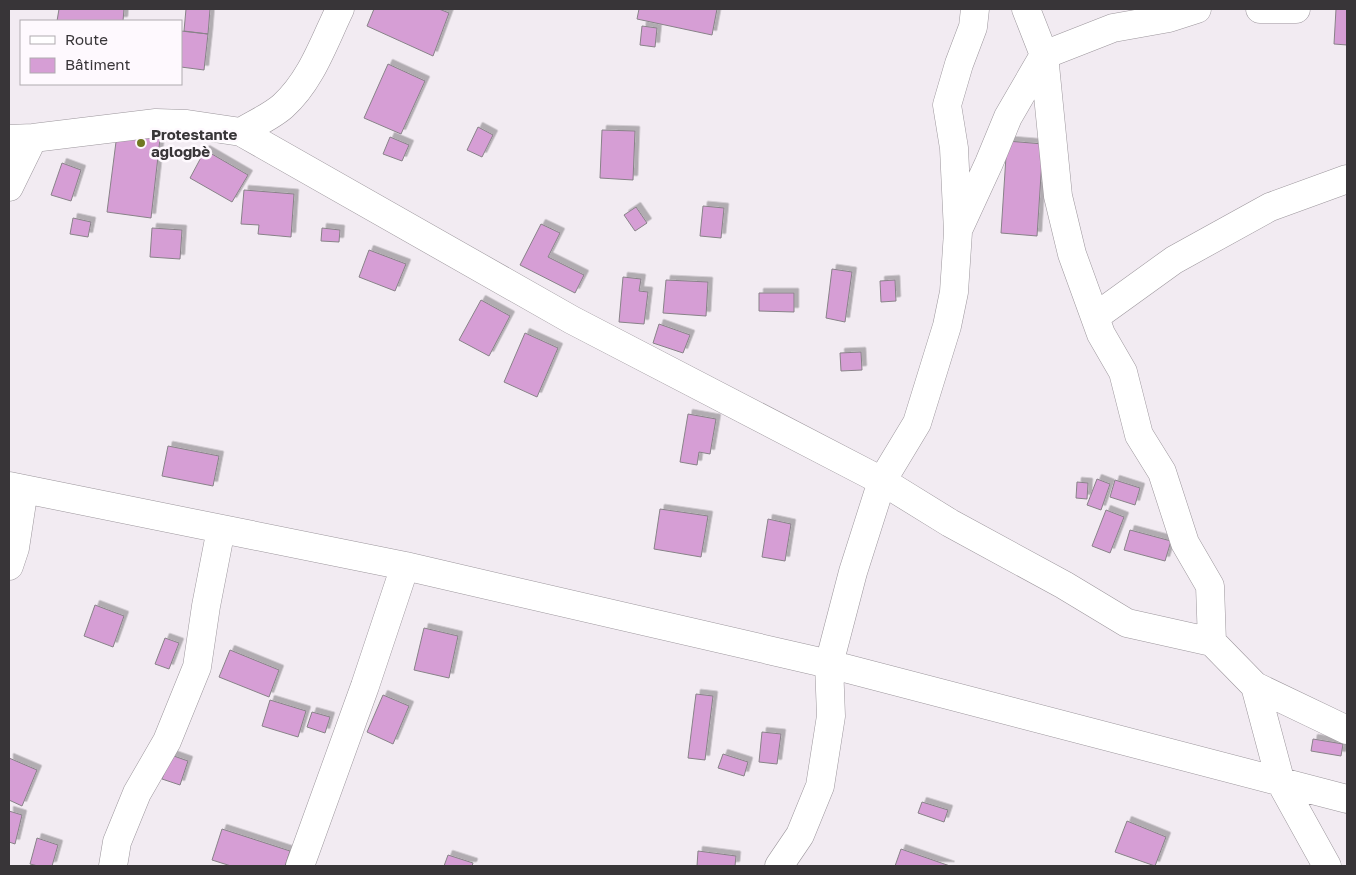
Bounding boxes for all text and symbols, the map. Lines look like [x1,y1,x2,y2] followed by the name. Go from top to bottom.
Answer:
[20,20,182,85] legend
[65,30,108,48] text: Route
[65,55,130,73] text: Bâtiment
[151,125,238,160] place label: Protestante aglogbè
[135,137,147,149] marker: Protestante aglogbè

